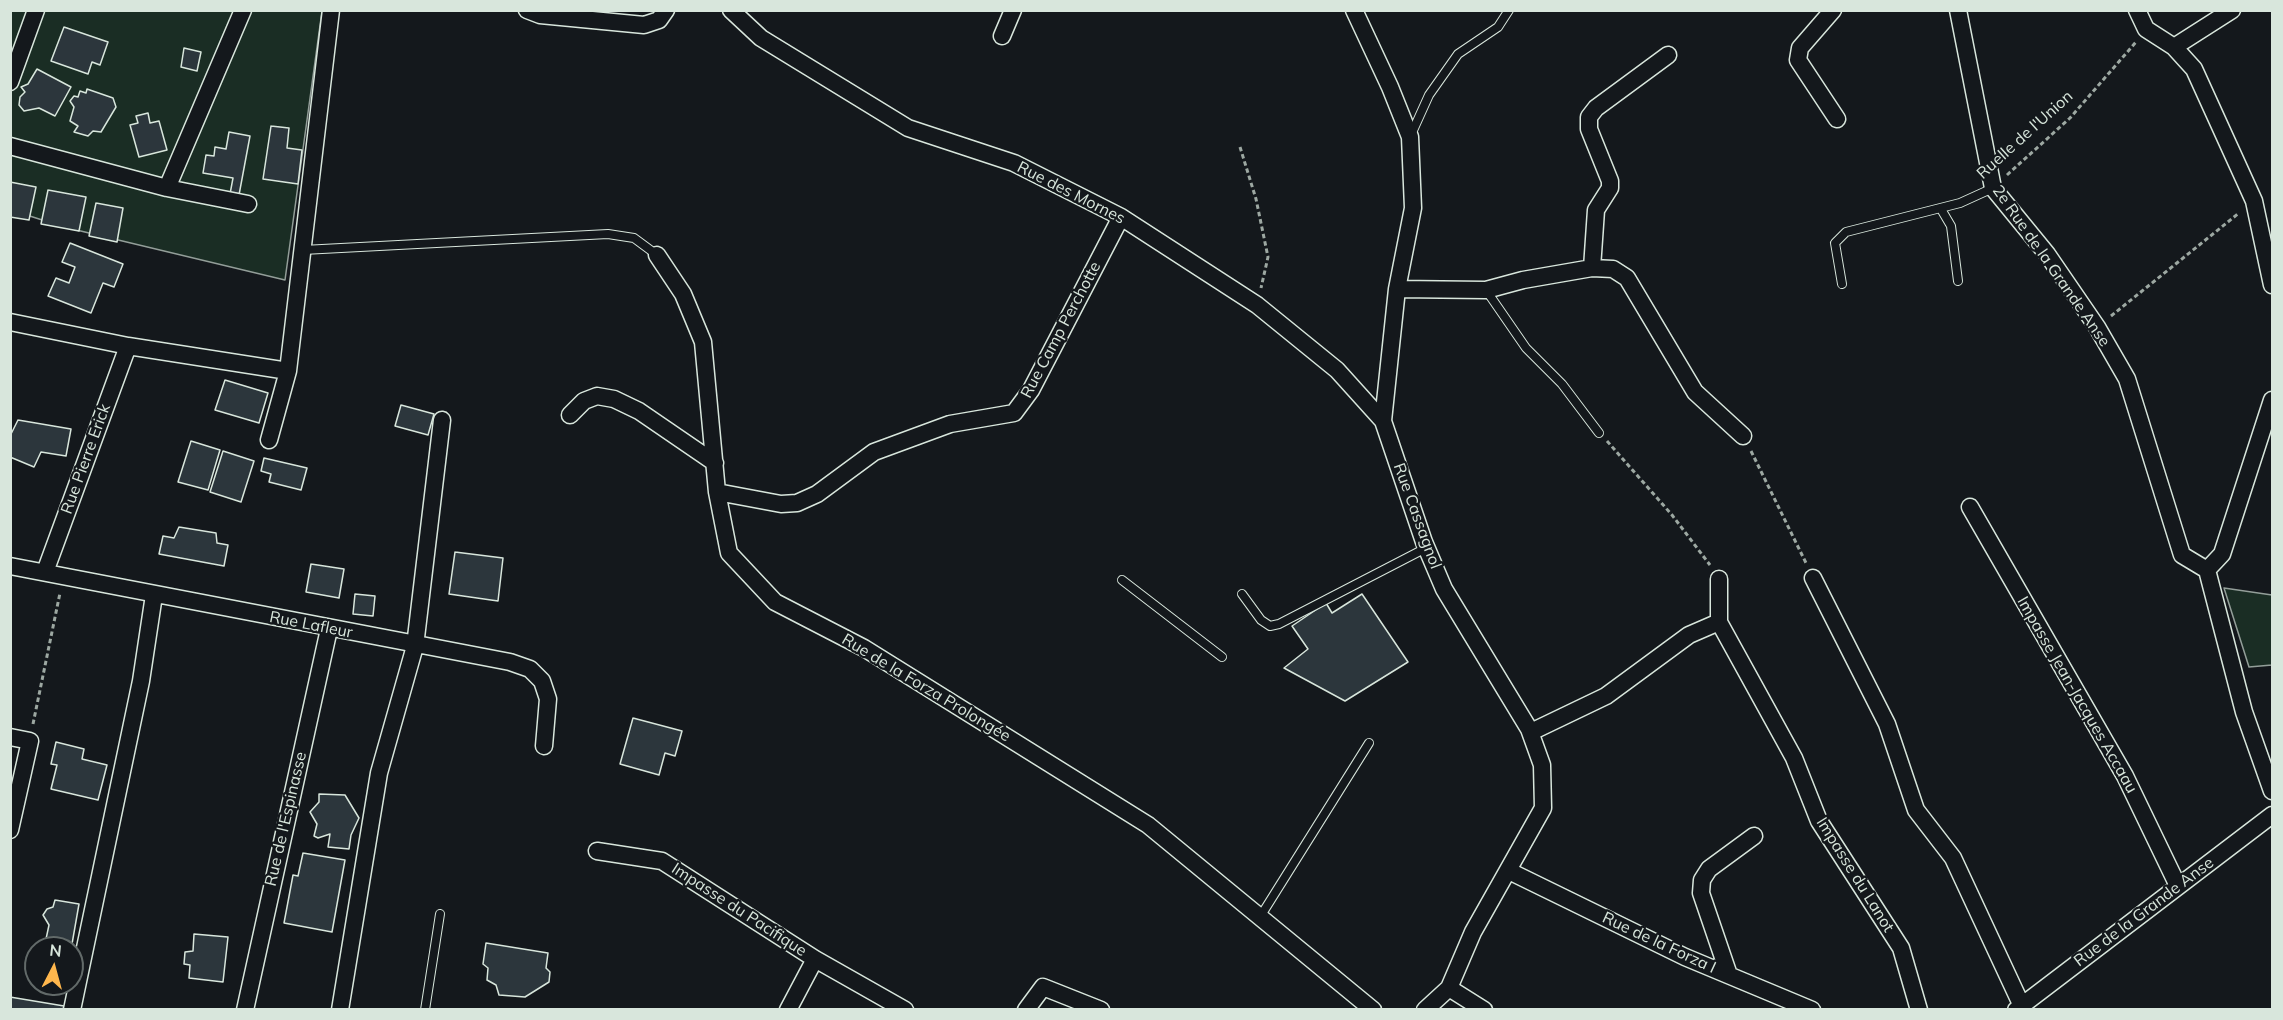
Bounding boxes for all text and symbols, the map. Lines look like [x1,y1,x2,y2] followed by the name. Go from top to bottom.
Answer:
[1973,87,2077,183] street label: Ruelle de l'Union
[1014,158,1128,228] street label: Rue des Mornes
[1988,182,2114,350] street label: 2e Rue de la Grande Anse
[1017,259,1105,401] street label: Rue Camp Perchotte
[57,401,115,517] street label: Rue Pierre Erick
[1389,461,1445,571] street label: Rue Cassagnol
[2013,593,2141,797] street label: Impasse Jean-Jacques Accaau
[268,608,354,642] street label: Rue Lafleur
[838,630,1014,746] street label: Rue de la Forza Prolongée
[261,750,311,888] street label: Rue de l'Espinasse
[1812,814,1898,936] street label: Impasse du Lanot
[2070,853,2218,971] street label: Rue de la Grande Anse
[668,859,810,961] street label: Impasse du Pacifique
[1599,908,1719,978] street label: Rue de la Forza I
[24,936,84,996] north arrow
[49,940,63,961] text: N

